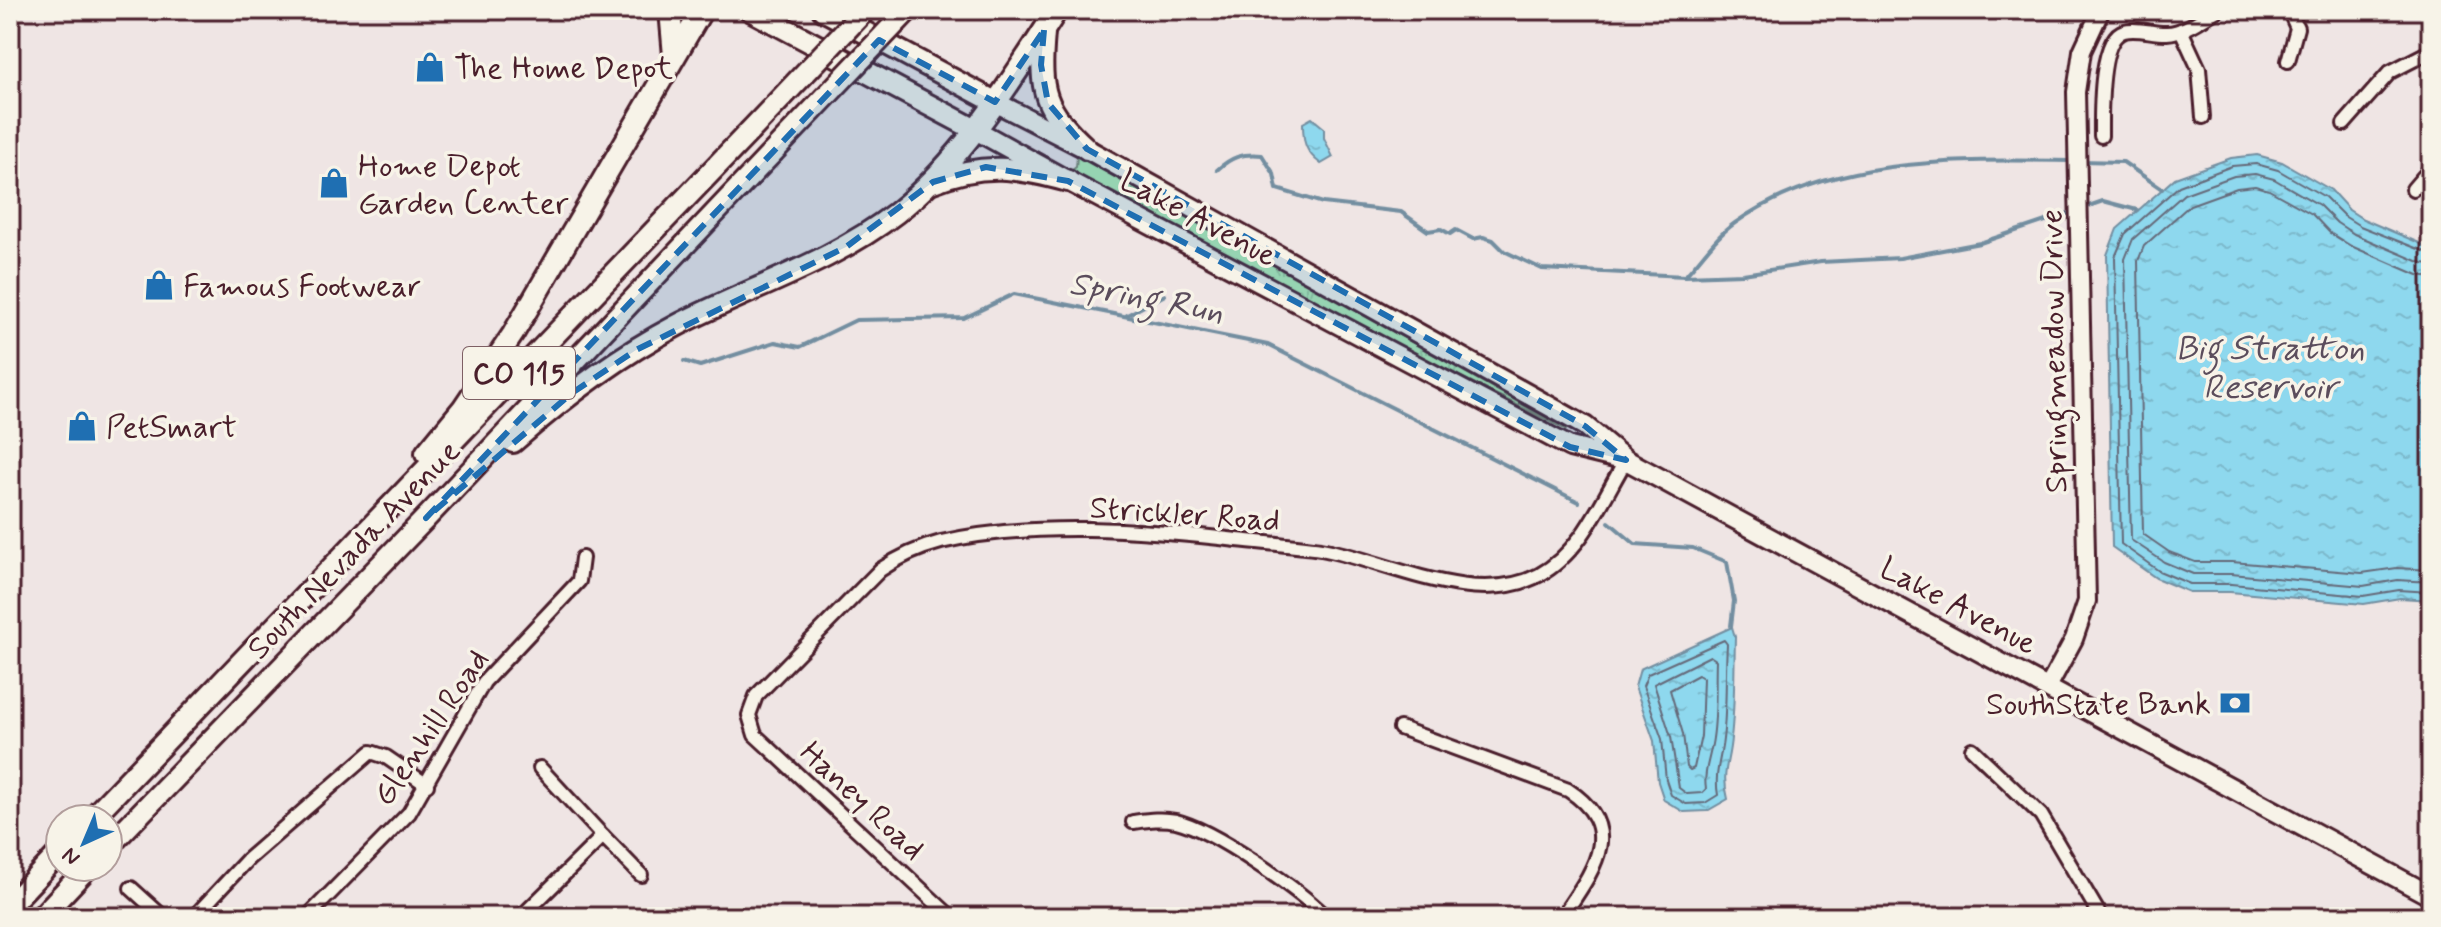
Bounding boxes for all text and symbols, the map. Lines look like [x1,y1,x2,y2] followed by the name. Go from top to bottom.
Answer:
[454,48,673,90] place label: The Home Depot
[413,50,447,84] shop icon: The Home Depot
[358,146,569,225] place label: Home Depot Garden Center
[1112,160,1284,278] street label: Lake Avenue
[317,166,351,200] shop icon: Home Depot Garden Center
[2032,208,2081,493] street label: Springmeadow Drive
[1065,261,1227,338] water label: Spring Run
[183,266,421,308] place label: Famous Footwear
[142,268,176,302] shop icon: Famous Footwear
[2175,327,2365,411] water label: Big Stratton Reservoir
[463,347,575,399] road number: CO 115
[106,407,237,449] place label: PetSmart
[65,409,99,443] shop icon: PetSmart
[238,431,470,669] street label: South Nevada Avenue
[1088,487,1281,543] street label: Strickler Road
[1872,548,2044,666] street label: Lake Avenue
[364,642,499,814] street label: Glenhill Road
[1986,684,2211,726] place label: SouthState Bank
[2218,686,2252,720] bank icon: SouthState Bank
[790,733,933,870] street label: Haney Road
[44,803,124,883] north arrow
[56,841,86,871] text: N

